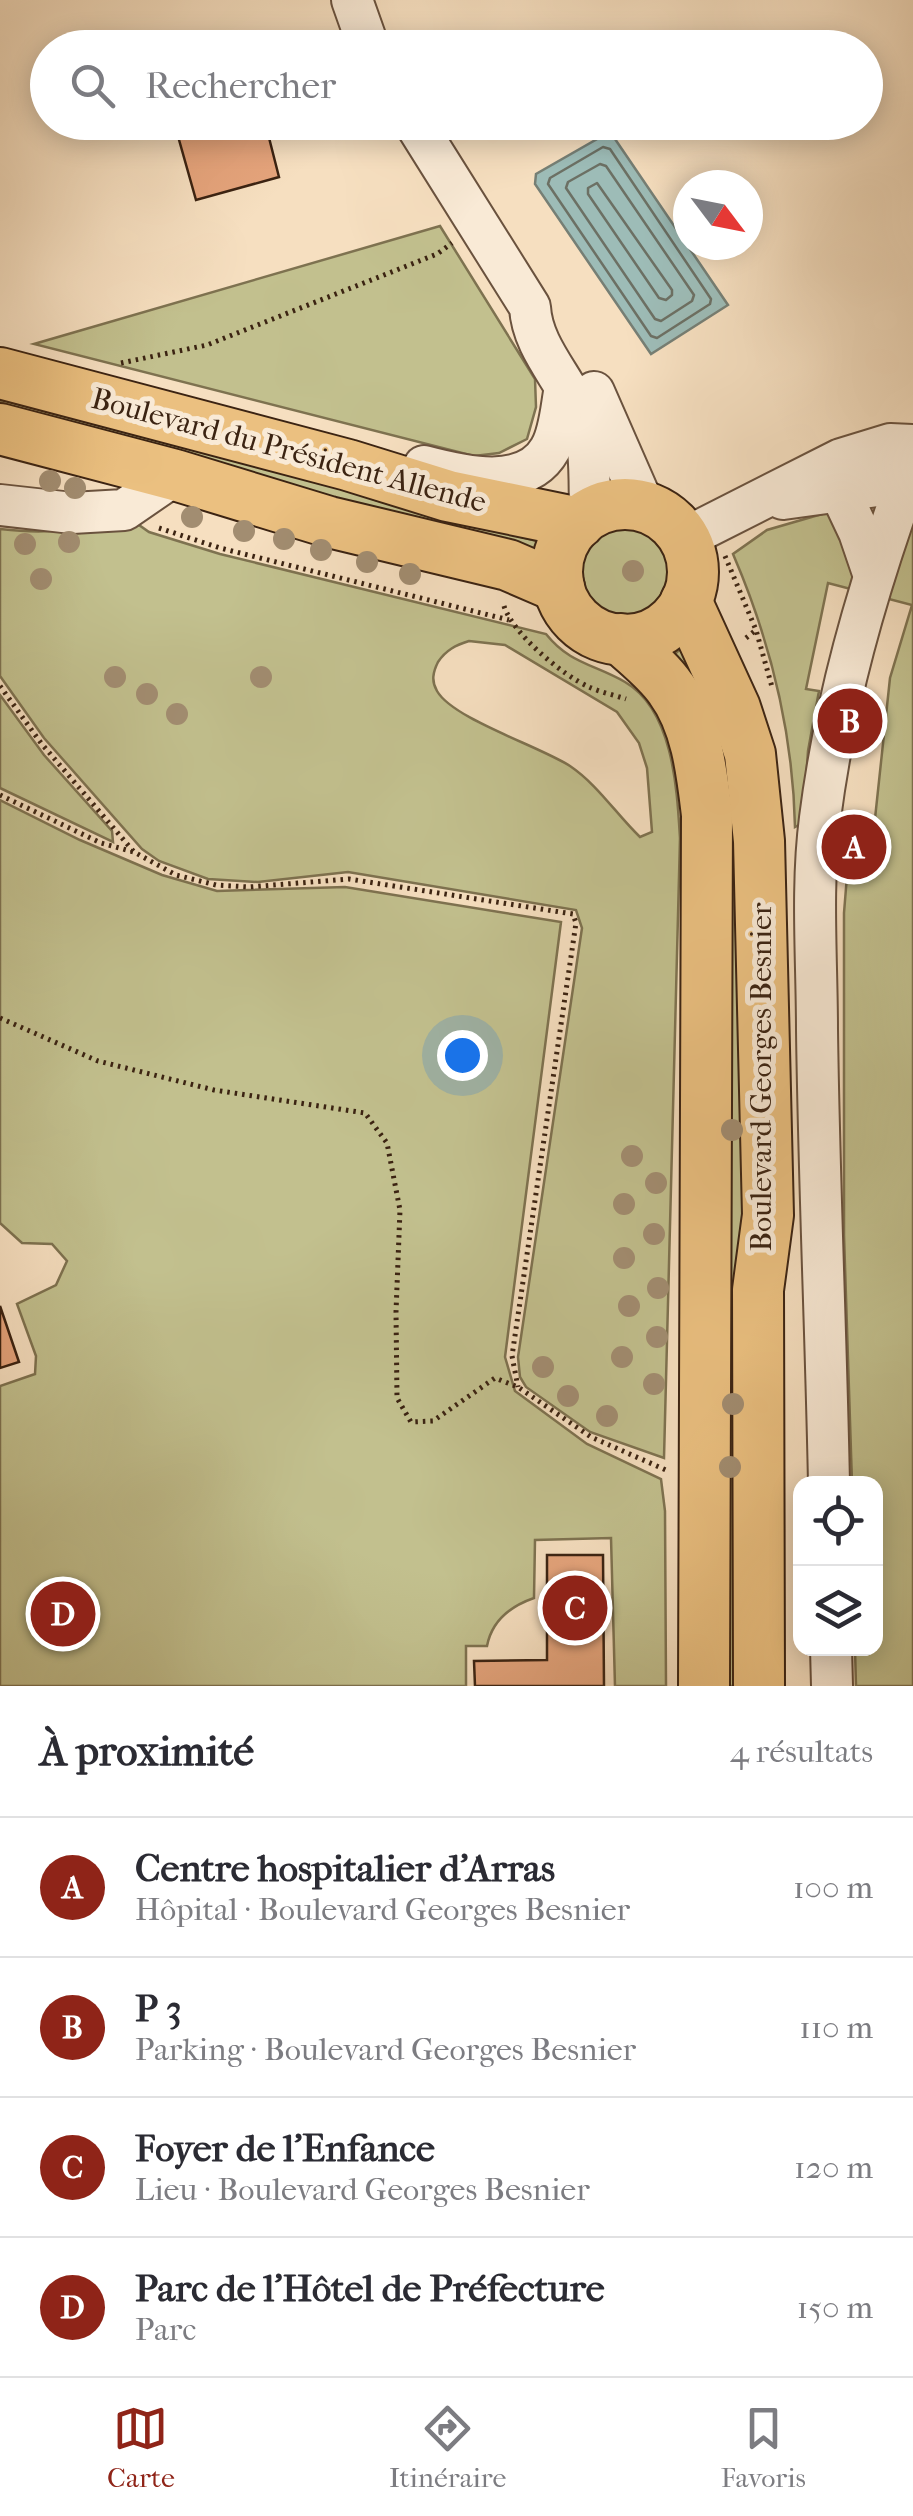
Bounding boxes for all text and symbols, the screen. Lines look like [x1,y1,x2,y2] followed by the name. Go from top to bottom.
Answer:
[30,30,883,140] search box
[65,58,120,113] icon: search
[145,63,336,108] text: Rechercher
[673,170,763,260] north arrow
[88,381,490,520] street label: Boulevard du Président Allende
[818,684,882,758] pin: B
[822,810,886,884] pin: A
[744,902,779,1251] street label: Boulevard Georges Besnier
[437,1030,488,1081] your location
[793,1476,883,1656] map controls
[793,1476,883,1566] button: locate
[793,1566,883,1656] button: layers
[542,1570,608,1646] pin: C
[30,1576,96,1652] pin: D
[40,1727,254,1776] text: À proximité
[730,1733,873,1770] text: 4 résultats
[135,1846,555,1891] text: Centre hospitalier d'Arras
[62,1869,83,1906] text: A
[793,1869,873,1906] text: 100 m
[135,1891,630,1928] text: Hôpital · Boulevard Georges Besnier
[135,1986,182,2031] text: P 3
[62,2009,83,2046] text: B
[799,2009,873,2046] text: 110 m
[135,2031,636,2068] text: Parking · Boulevard Georges Besnier
[135,2126,435,2171] text: Foyer de l'Enfance
[62,2149,83,2186] text: C
[794,2149,873,2186] text: 120 m
[135,2171,590,2208] text: Lieu · Boulevard Georges Besnier
[135,2266,604,2311] text: Parc de l'Hôtel de Préfecture
[60,2289,85,2326] text: D
[797,2289,873,2326] text: 150 m
[135,2311,196,2348] text: Parc
[107,2401,175,2494] tab: Carte
[389,2401,506,2494] tab: Itinéraire
[721,2401,806,2494] tab: Favoris

